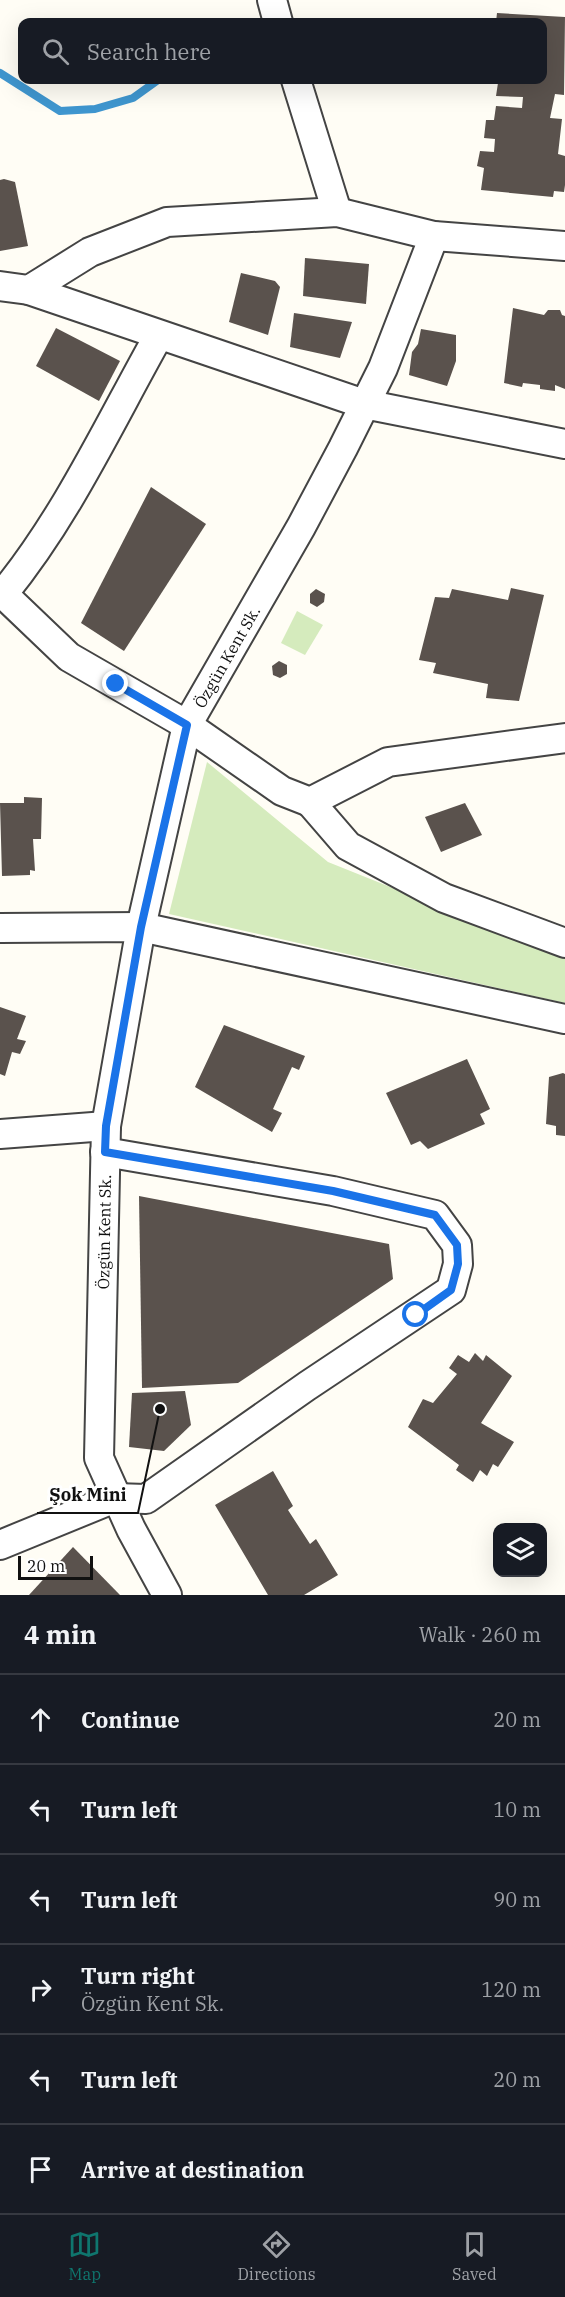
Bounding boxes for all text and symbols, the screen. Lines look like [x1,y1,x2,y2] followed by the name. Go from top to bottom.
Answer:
[18,18,547,84] search box
[39,35,72,68] icon: search
[87,37,211,66] text: Search here
[190,602,264,712] street label: Özgün Kent Sk.
[102,670,128,696] route end
[93,1175,115,1289] street label: Özgün Kent Sk.
[402,1301,428,1327] route start
[37,1477,138,1513] callout: Şok Mini
[49,1483,127,1506] text: Şok Mini
[493,1523,547,1577] map controls
[493,1523,547,1577] button: layers
[18,1553,93,1580] scale bar
[27,1556,65,1576] text: 20 m
[24,1617,97,1651] text: 4 min
[419,1621,541,1648] text: Walk · 260 m
[24,1703,57,1736] icon: ahead
[81,1705,180,1734] text: Continue
[493,1706,541,1733] text: 20 m
[24,1793,57,1826] icon: left
[81,1795,177,1824] text: Turn left
[493,1796,541,1823] text: 10 m
[24,1883,57,1916] icon: left
[81,1885,177,1914] text: Turn left
[493,1886,541,1913] text: 90 m
[81,1961,195,1990] text: Turn right
[24,1973,57,2006] icon: right
[481,1976,541,2003] text: 120 m
[81,1990,224,2017] text: Özgün Kent Sk.
[24,2063,57,2096] icon: left
[81,2065,177,2094] text: Turn left
[493,2066,541,2093] text: 20 m
[24,2153,57,2186] icon: arrive
[81,2155,304,2184] text: Arrive at destination
[68,2228,101,2284] tab: Map
[238,2228,316,2284] tab: Directions
[452,2228,497,2284] tab: Saved

